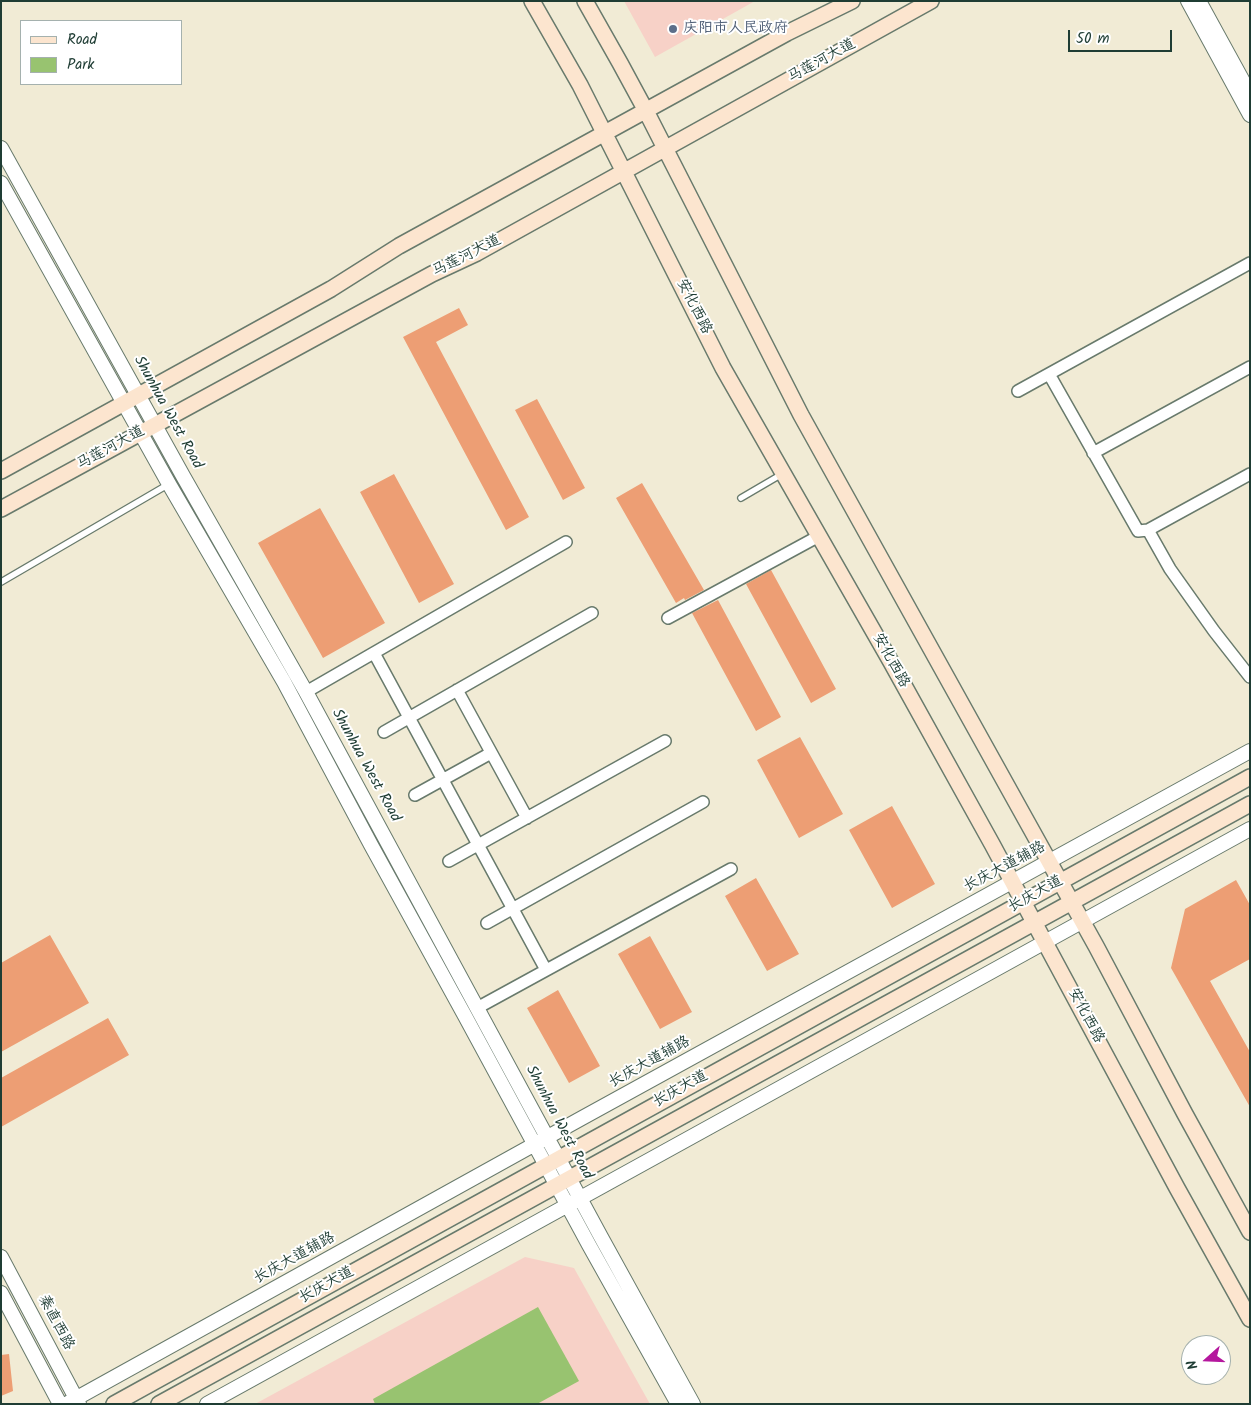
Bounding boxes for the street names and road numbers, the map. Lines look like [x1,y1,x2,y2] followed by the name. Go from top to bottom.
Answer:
[785,36,859,88] street label: 马莲河大道
[430,232,504,282] street label: 马莲河大道
[671,276,715,338] street label: 安化西路
[129,353,205,473] street label: Shunhua West Road
[74,423,148,475] street label: 马莲河大道
[868,630,912,692] street label: 安化西路
[327,706,403,826] street label: Shunhua West Road
[961,839,1049,897] street label: 长庆大道辅路
[1005,873,1067,917] street label: 长庆大道
[1063,985,1107,1047] street label: 安化西路
[606,1033,694,1093] street label: 长庆大道辅路
[520,1063,596,1183] street label: Shunhua West Road
[650,1068,712,1112] street label: 长庆大道
[251,1229,339,1289] street label: 长庆大道辅路
[296,1264,358,1308] street label: 长庆大道
[33,1292,77,1354] street label: 秦直西路

